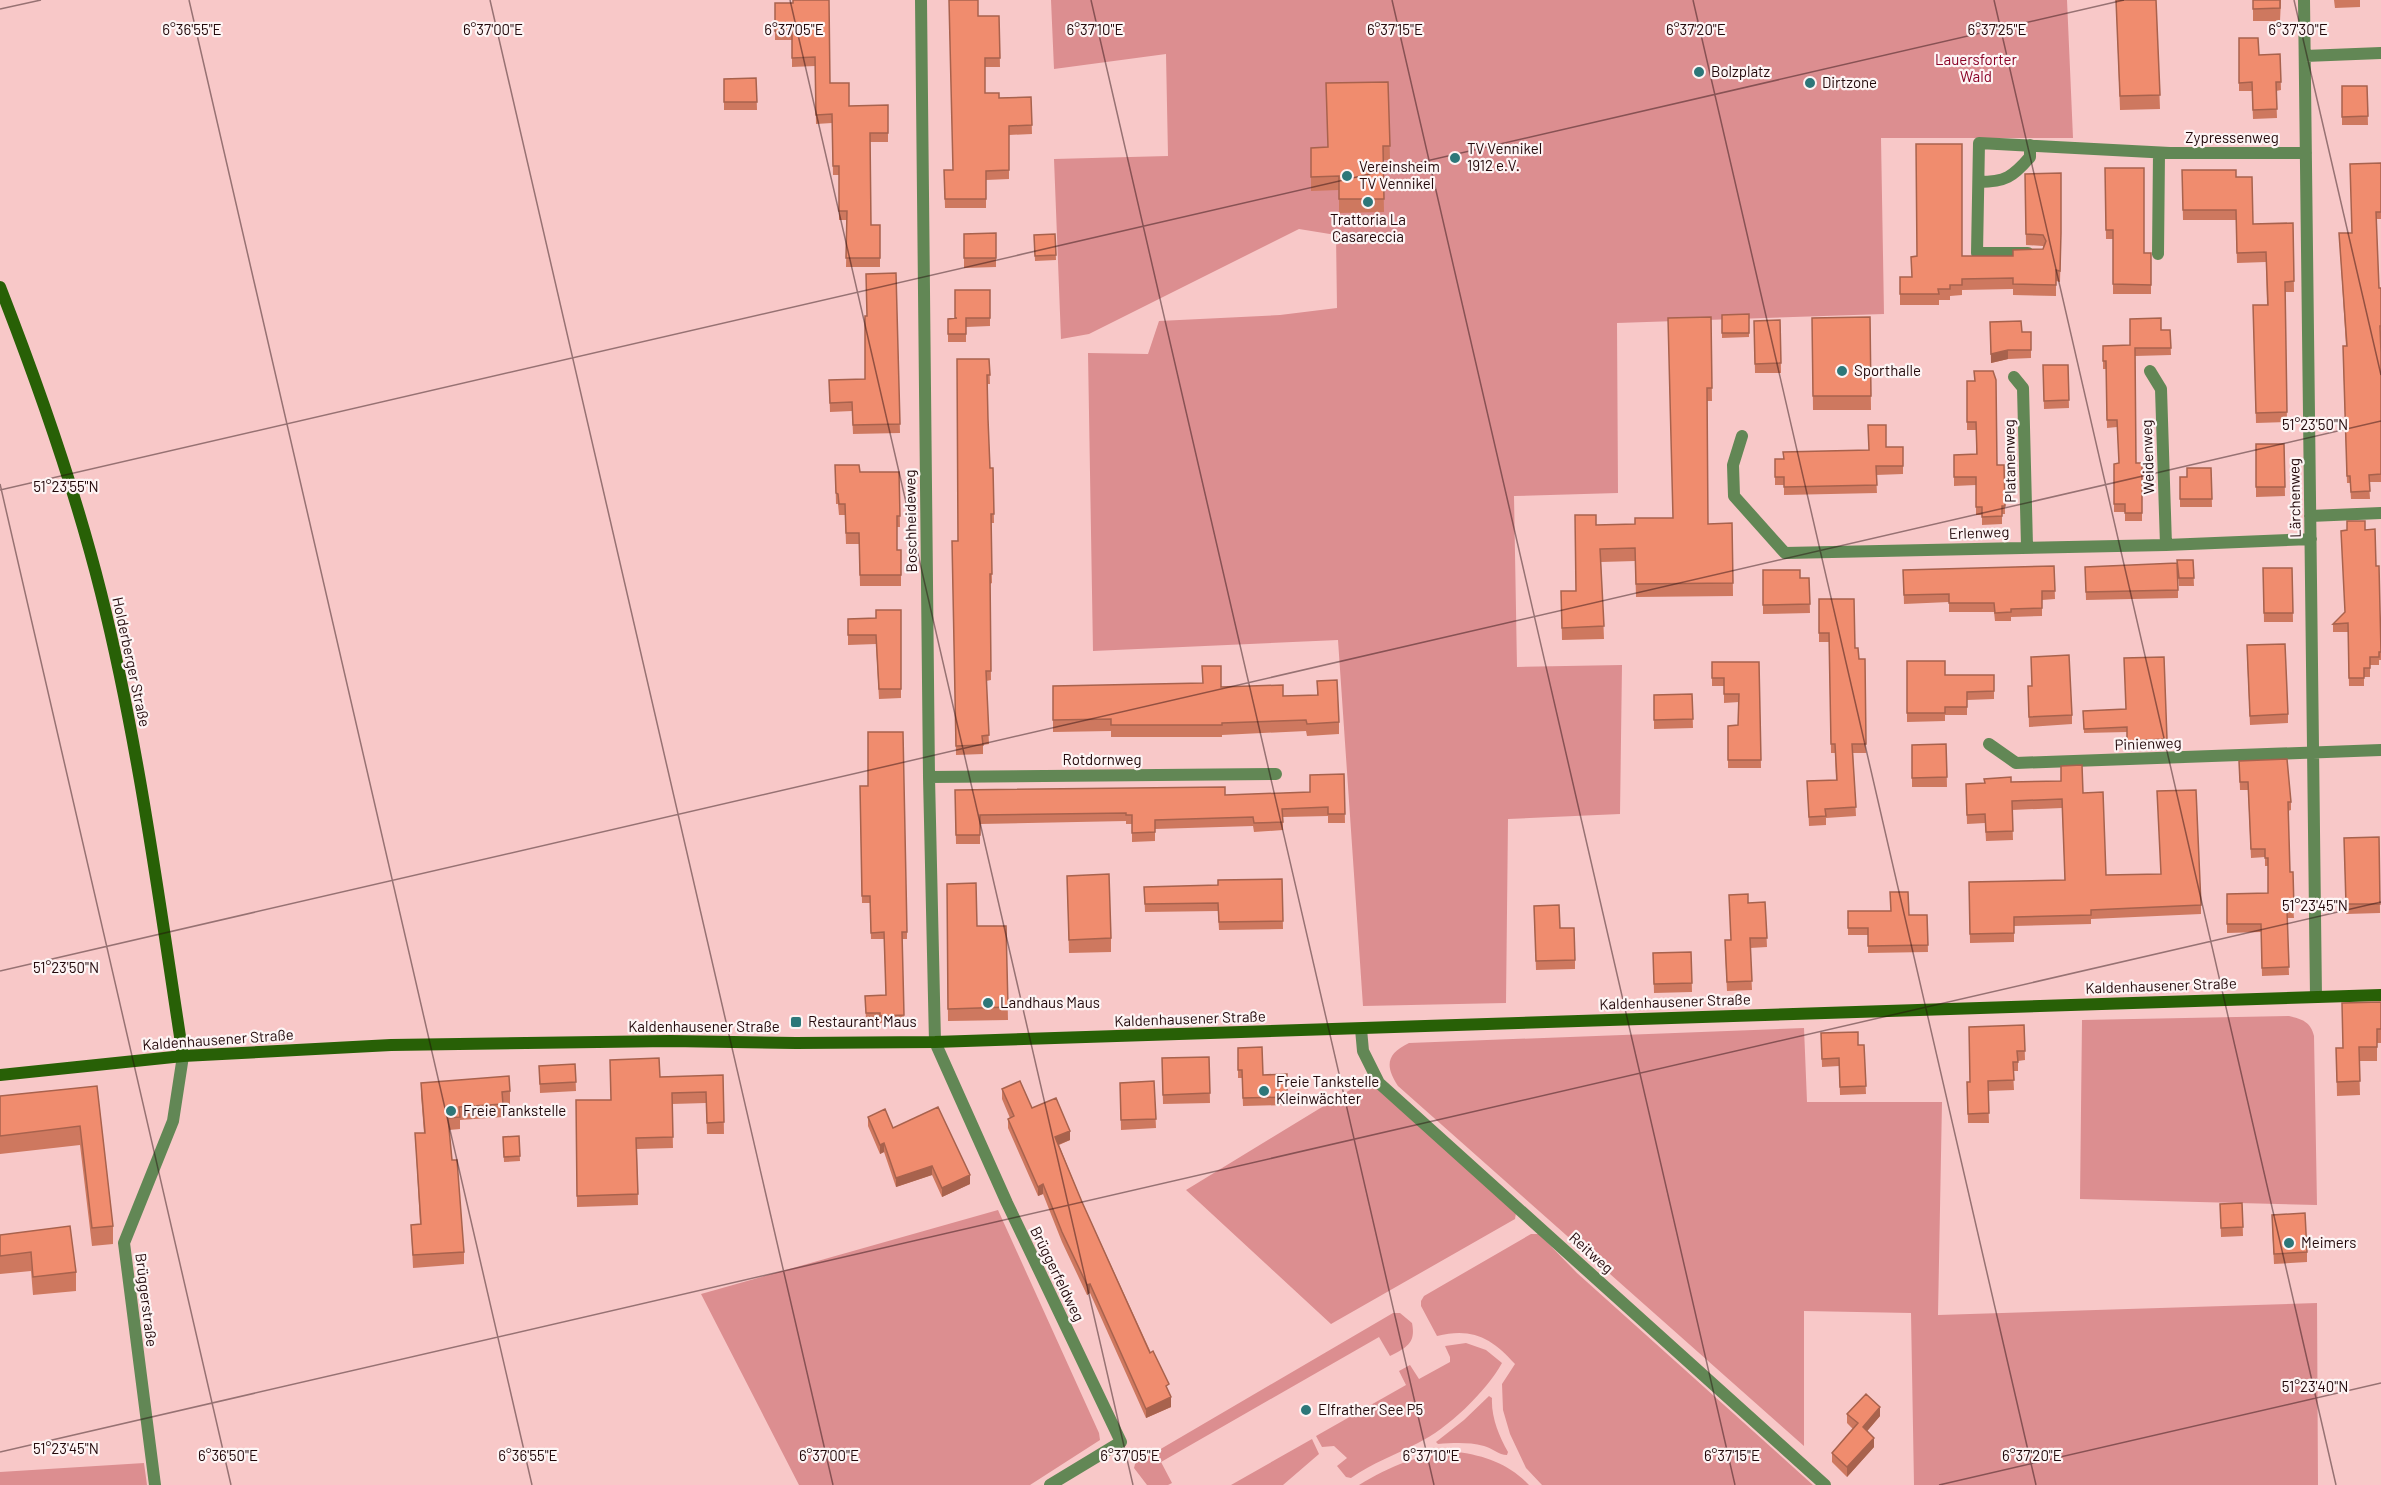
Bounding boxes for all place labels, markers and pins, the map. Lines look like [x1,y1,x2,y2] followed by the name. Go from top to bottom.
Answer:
[1711,62,1771,80] place label: Bolzplatz
[1692,65,1706,79] marker: Bolzplatz
[1822,73,1877,91] place label: Dirtzone
[1803,76,1817,90] marker: Dirtzone
[1467,139,1542,174] place label: TV Vennikel 1912 e.V.
[1448,151,1462,165] marker: TV Vennikel 1912 e.V.
[1359,157,1440,192] place label: Vereinsheim TV Vennikel
[1340,169,1354,183] marker: Vereinsheim TV Vennikel
[1361,195,1375,209] marker: Trattoria La Casareccia
[1330,210,1406,245] place label: Trattoria La Casareccia
[1854,361,1921,379] place label: Sporthalle
[1835,364,1849,378] marker: Sporthalle
[1000,993,1100,1011] place label: Landhaus Maus
[981,996,995,1010] marker: Landhaus Maus
[808,1012,917,1030] place label: Restaurant Maus
[789,1015,803,1029] marker: Restaurant Maus
[1276,1072,1379,1107] place label: Freie Tankstelle Kleinwächter
[1257,1084,1271,1098] marker: Freie Tankstelle Kleinwächter
[463,1101,566,1119] place label: Freie Tankstelle
[444,1104,458,1118] marker: Freie Tankstelle
[2301,1233,2356,1251] place label: Meimers
[2282,1236,2296,1250] marker: Meimers
[1318,1400,1423,1418] place label: Elfrather See P5
[1299,1403,1313,1417] marker: Elfrather See P5

